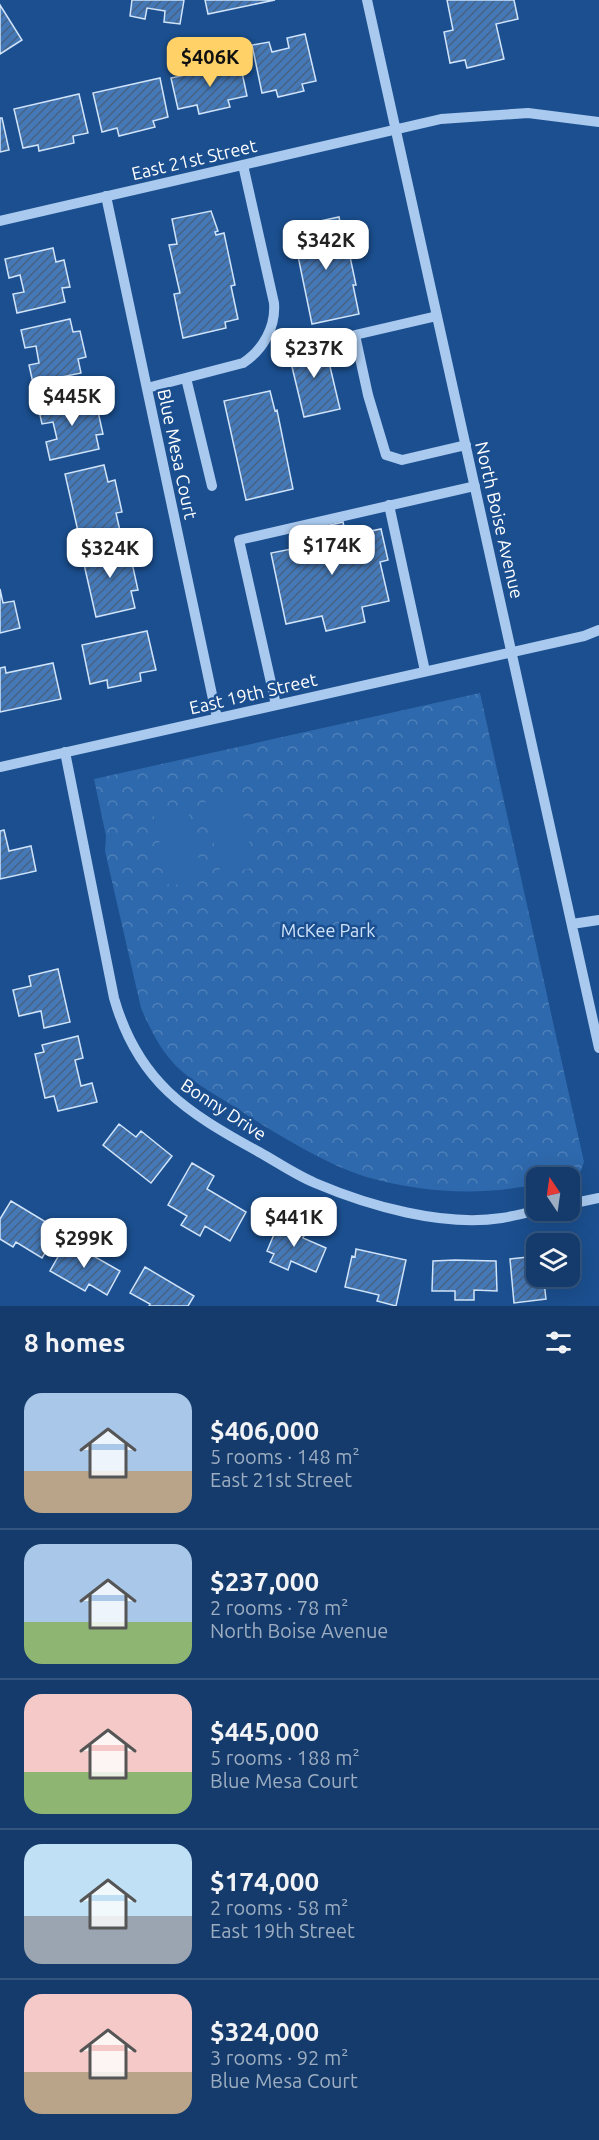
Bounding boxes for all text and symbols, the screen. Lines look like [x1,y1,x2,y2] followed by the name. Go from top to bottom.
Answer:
[168,37,252,88] pin: $406K
[181,45,239,68] text: $406K
[129,135,259,183] street label: East 21st Street
[284,220,368,271] pin: $342K
[297,228,355,251] text: $342K
[272,328,356,379] pin: $237K
[285,336,343,359] text: $237K
[30,376,114,427] pin: $445K
[43,384,101,407] text: $445K
[154,387,202,521] street label: Blue Mesa Court
[472,440,528,600] street label: North Boise Avenue
[290,525,374,576] pin: $174K
[68,528,152,579] pin: $324K
[303,533,361,556] text: $174K
[81,536,139,559] text: $324K
[187,669,319,717] street label: East 19th Street
[281,920,375,940] park label: McKee Park
[178,1074,270,1144] street label: Bonny Drive
[526,1167,580,1221] north arrow
[526,1167,580,1287] map controls
[252,1197,336,1248] pin: $441K
[265,1205,323,1228] text: $441K
[42,1218,126,1269] pin: $299K
[55,1226,113,1249] text: $299K
[526,1233,580,1287] button: layers
[542,1326,575,1359] icon: filters
[24,1328,125,1357] text: 8 homes
[210,1416,319,1445] text: $406,000
[72,1417,144,1489] icon: home
[210,1445,360,1468] text: 5 rooms · 148 m²
[210,1468,352,1491] text: East 21st Street
[210,1567,319,1596] text: $237,000
[72,1568,144,1640] icon: home
[210,1596,348,1619] text: 2 rooms · 78 m²
[210,1619,388,1642] text: North Boise Avenue
[210,1717,319,1746] text: $445,000
[72,1718,144,1790] icon: home
[210,1746,360,1769] text: 5 rooms · 188 m²
[210,1769,358,1792] text: Blue Mesa Court
[210,1867,319,1896] text: $174,000
[72,1868,144,1940] icon: home
[210,1896,348,1919] text: 2 rooms · 58 m²
[210,1919,355,1942] text: East 19th Street
[210,2017,319,2046] text: $324,000
[72,2018,144,2090] icon: home
[210,2046,348,2069] text: 3 rooms · 92 m²
[210,2069,358,2092] text: Blue Mesa Court

